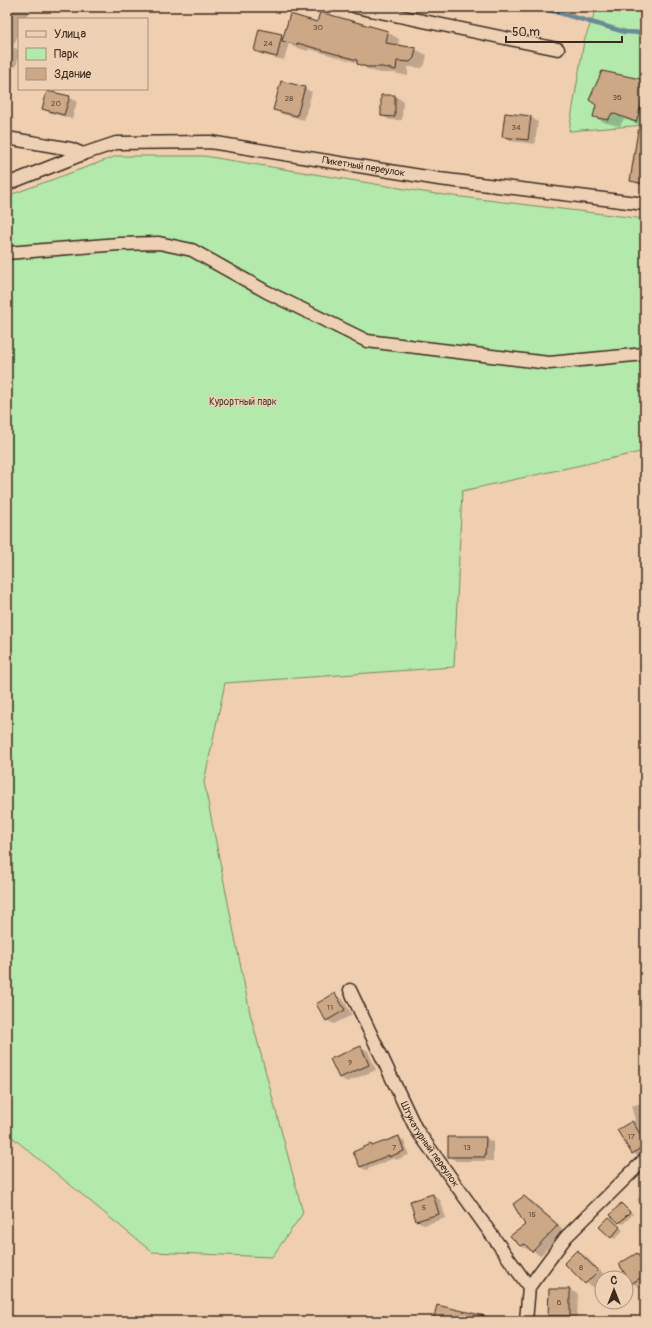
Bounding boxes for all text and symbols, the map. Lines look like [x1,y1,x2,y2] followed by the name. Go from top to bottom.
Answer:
[18,18,148,90] legend
[506,18,622,44] scale bar
[313,23,323,32] house number: 30
[512,25,540,40] text: 50 m
[54,27,86,42] text: Улица
[263,39,273,48] house number: 24
[54,47,79,62] text: Парк
[54,67,91,82] text: Здание
[612,93,622,102] house number: 36
[285,94,293,103] house number: 28
[51,99,62,108] house number: 20
[511,123,521,132] house number: 34
[321,154,406,179] street label: Пикетный переулок
[209,396,277,408] park label: Курортный парк
[327,1003,333,1012] house number: 11
[348,1058,352,1067] house number: 9
[398,1100,462,1189] street label: Штукатурный переулок
[627,1132,635,1141] house number: 17
[392,1143,397,1152] house number: 7
[463,1143,471,1152] house number: 13
[422,1203,426,1212] house number: 5
[528,1210,536,1219] house number: 15
[579,1263,583,1272] house number: 8
[594,1270,634,1310] north arrow
[611,1274,618,1287] text: С
[557,1298,562,1307] house number: 6

